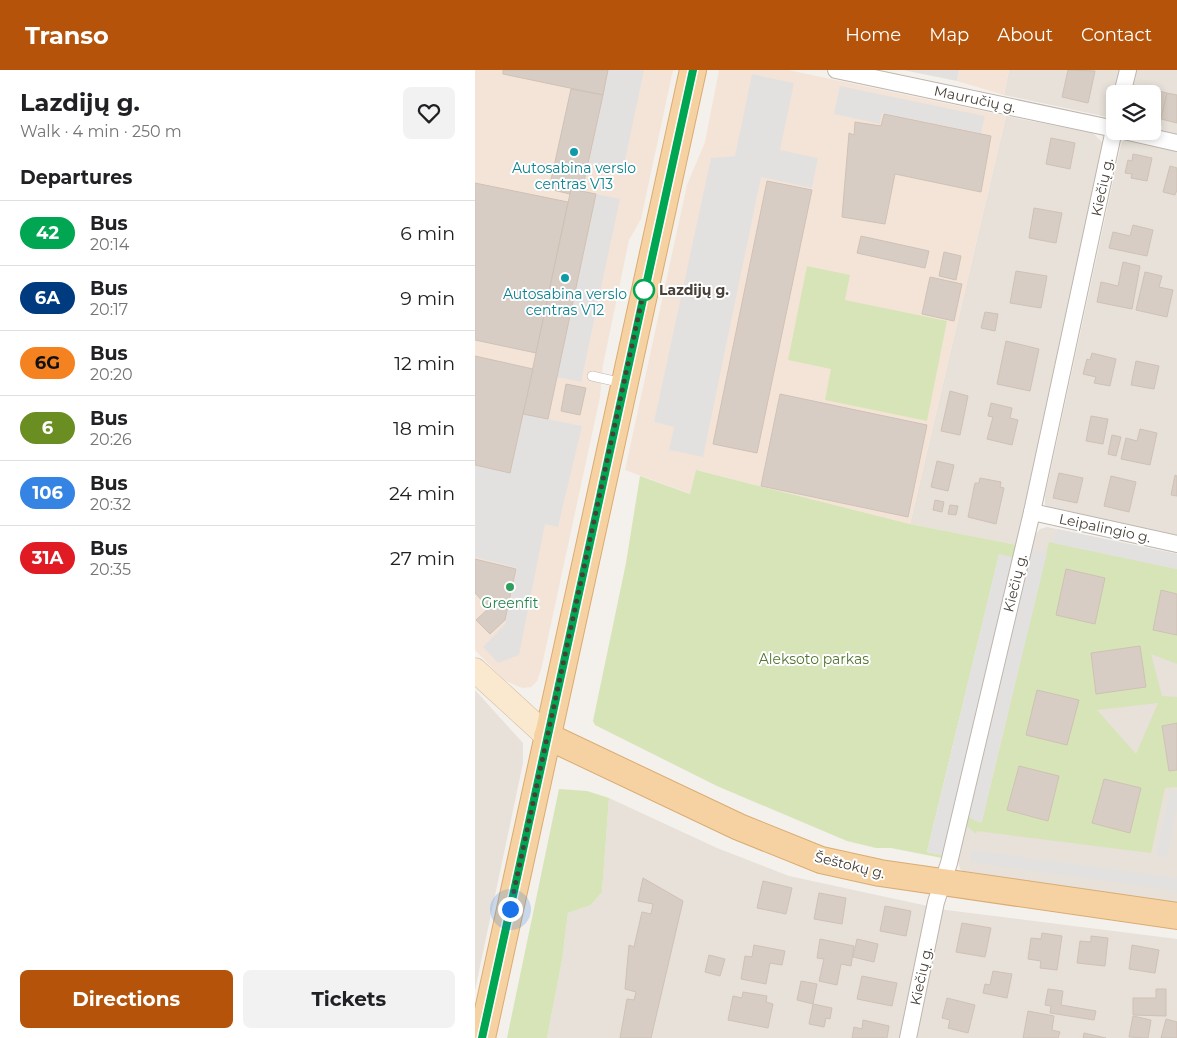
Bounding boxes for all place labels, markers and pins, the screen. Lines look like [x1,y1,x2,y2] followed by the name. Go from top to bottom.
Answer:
[568,146,580,158] marker: Autosabina verslo centras V13
[512,159,636,193] place label: Autosabina verslo centras V13
[559,272,571,284] marker: Autosabina verslo centras V12
[633,279,655,301] marker: Lazdijų g.
[659,281,729,299] place label: Lazdijų g.
[503,285,627,319] place label: Autosabina verslo centras V12
[504,581,516,593] marker: Greenfit
[482,594,539,612] place label: Greenfit

